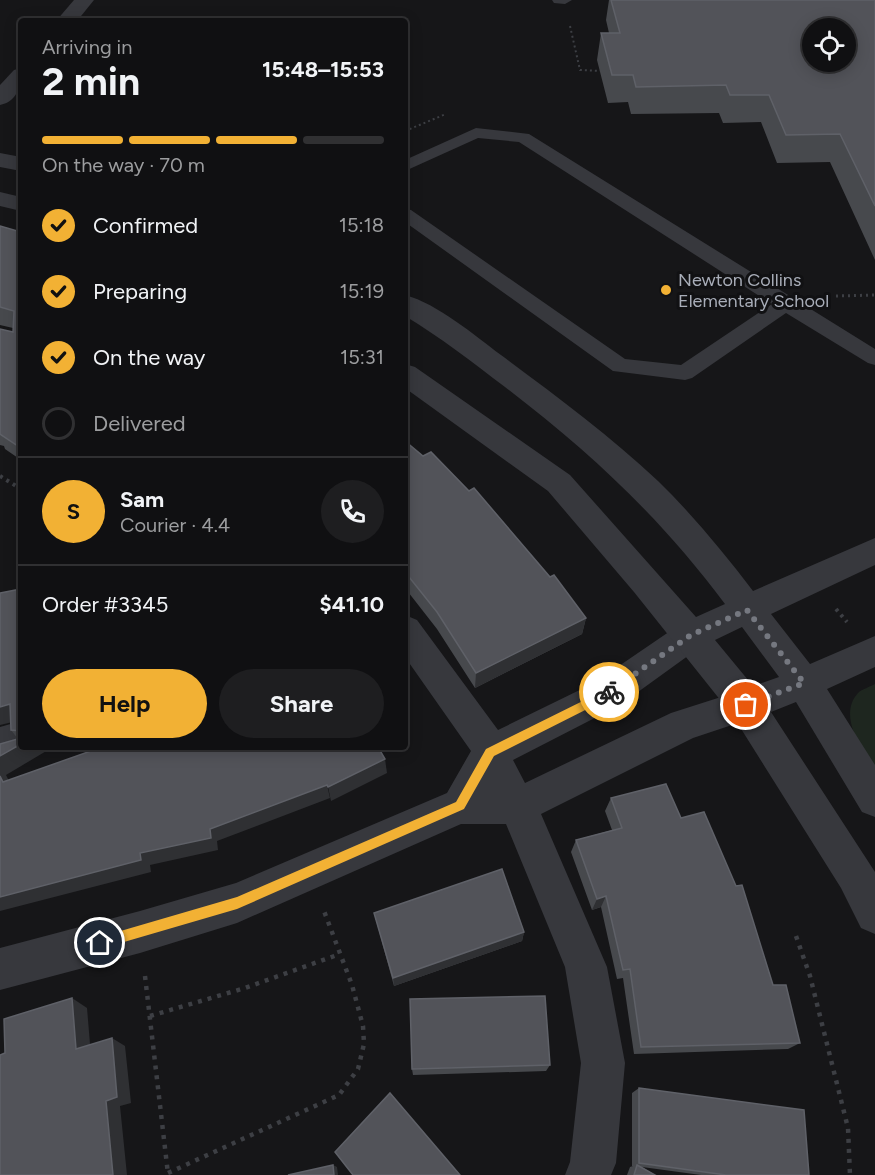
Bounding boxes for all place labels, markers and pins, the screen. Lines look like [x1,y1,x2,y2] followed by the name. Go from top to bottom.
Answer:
[678,269,829,312] place label: Newton Collins Elementary School
[659,283,673,297] marker: Newton Collins Elementary School
[720,679,771,730] pin
[74,917,125,968] pin

